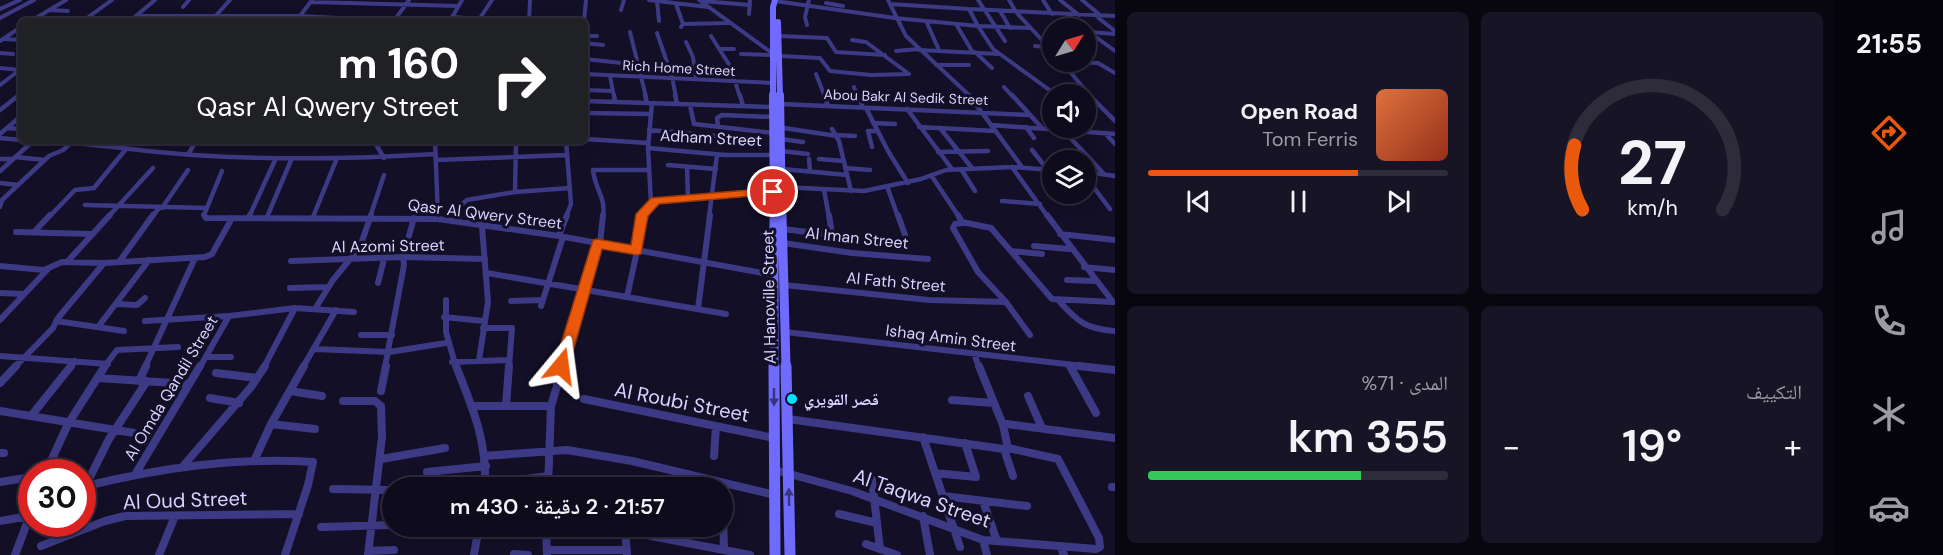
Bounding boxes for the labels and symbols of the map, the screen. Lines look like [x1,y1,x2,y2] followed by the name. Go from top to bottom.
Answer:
[1042,18,1096,72] north arrow
[622,56,736,80] street label: Rich Home Street
[823,85,989,109] street label: Abou Bakr Al Sedik Street
[660,125,762,151] street label: Adham Street
[747,166,798,217] pin
[407,194,563,234] street label: Qasr Al Qwery Street
[804,222,910,254] street label: Al Iman Street
[757,230,781,364] street label: Al Hanoville Street
[331,235,445,257] street label: Al Azomi Street
[845,267,947,297] street label: Al Fath Street
[119,312,223,464] street label: Al Omda Qandil Street
[884,320,1018,356] street label: Ishaq Amin Street
[529,334,593,398] position arrow
[612,376,752,428] street label: Al Roubi Street
[769,387,779,406] one-way arrow
[804,389,879,411] place label: قصر القويري
[785,392,799,406] marker: قصر القويري
[18,459,96,537] speed limit sign: 30
[850,462,994,534] street label: Al Taqwa Street
[122,485,248,515] street label: Al Oud Street
[784,487,794,506] one-way arrow

